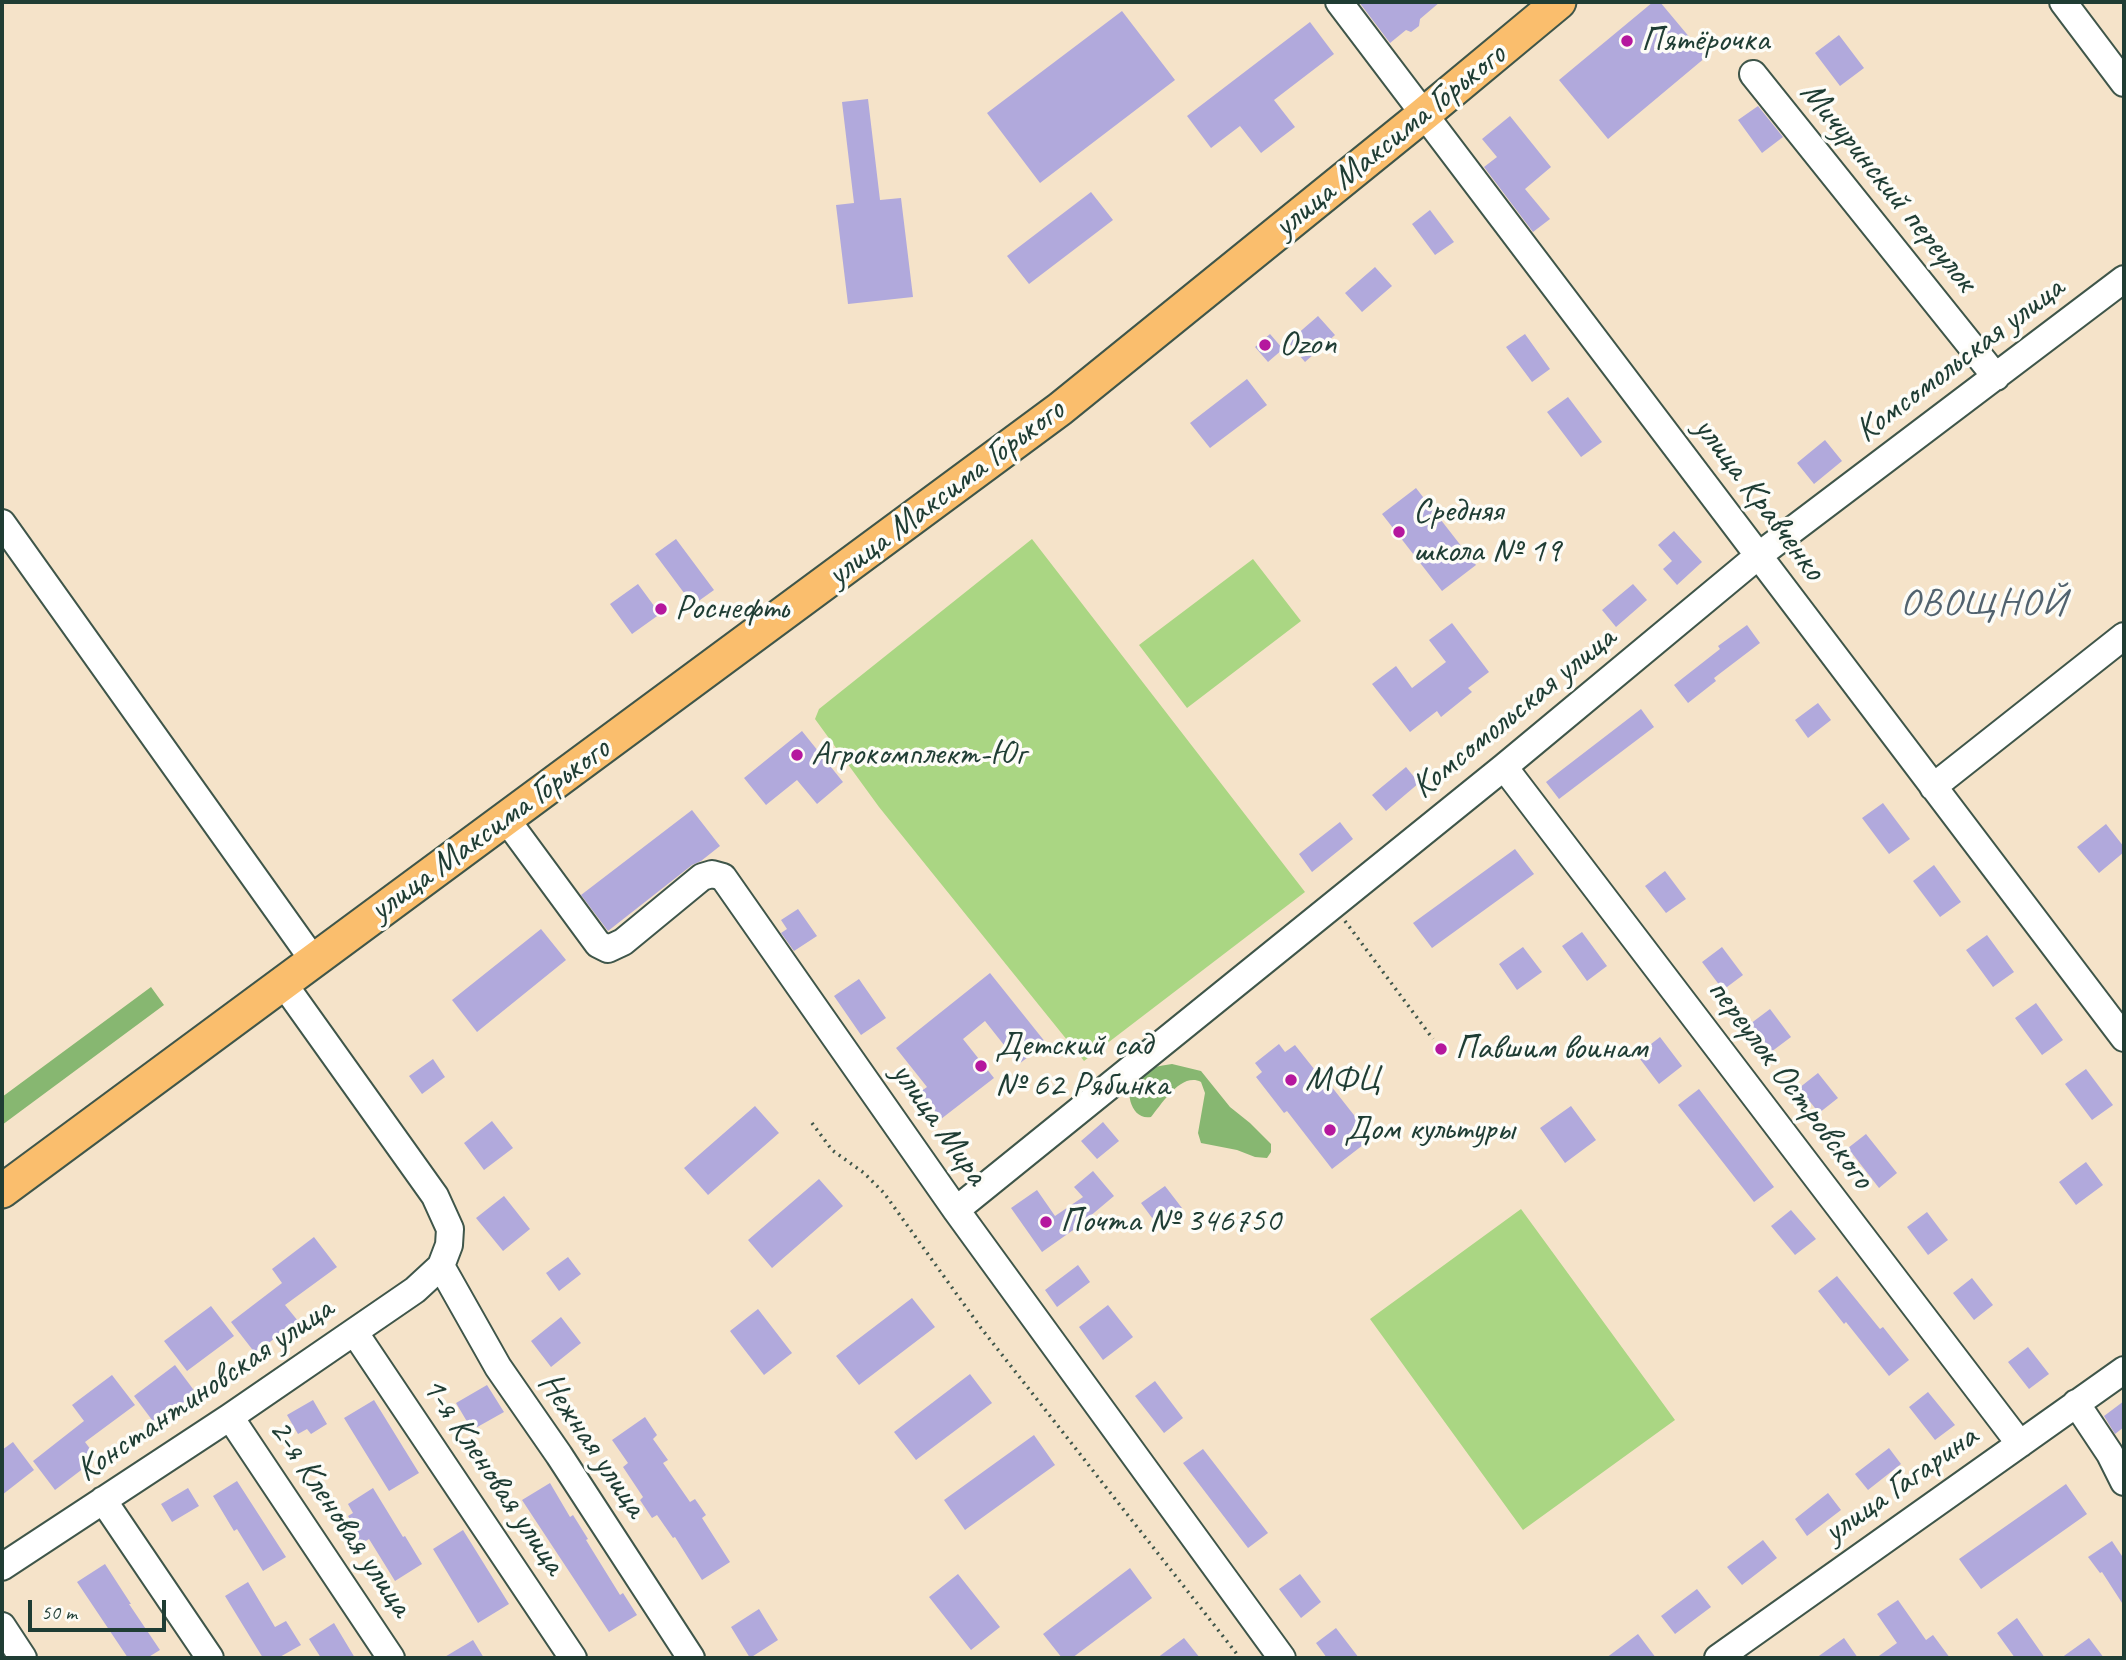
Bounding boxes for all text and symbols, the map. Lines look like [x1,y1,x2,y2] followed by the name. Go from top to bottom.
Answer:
[1641,20,1769,62] place label: Пятёрочка
[1619,33,1635,49] marker: Пятёрочка
[1265,34,1515,248] street label: улица Максима Горького
[1790,73,1986,301] street label: Мичуринский переулок
[1847,268,2073,452] street label: Комсомольская улица
[1279,324,1337,366] place label: Ozon
[1257,337,1273,353] marker: Ozon
[819,390,1073,596] street label: улица Максима Горького
[1684,409,1834,589] street label: улица Кравченко
[1413,491,1561,573] place label: Средняя школа № 19
[1391,524,1407,540] marker: Средняя школа № 19
[1900,581,2068,627] district label: ОВОЩНОЙ
[675,588,788,630] place label: Роснефть
[653,601,669,617] marker: Роснефть
[1403,618,1625,808] street label: Комсомольская улица
[362,729,618,931] street label: улица Максима Горького
[811,734,1025,776] place label: Агрокомплект-Юг
[789,747,805,763] marker: Агрокомплект-Юг
[1697,971,1883,1197] street label: переулок Островского
[995,1025,1169,1107] place label: Детский сад № 62 Рябинка
[1455,1028,1647,1070] place label: Павшим воинам
[1433,1041,1449,1057] marker: Павшим воинам
[881,1054,997,1194] street label: улица Мира
[973,1058,989,1074] marker: Детский сад № 62 Рябинка
[1305,1059,1379,1101] place label: МФЦ
[1283,1072,1299,1088] marker: МФЦ
[1344,1109,1514,1151] place label: Дом культуры
[1322,1122,1338,1138] marker: Дом культуры
[1060,1201,1281,1243] place label: Почта № 346750
[1038,1214,1054,1230] marker: Почта № 346750
[69,1288,341,1492] street label: Константиновская улица
[528,1365,656,1525] street label: Нежная улица
[411,1369,575,1583] street label: 1-я Кленовая улица
[258,1411,422,1625] street label: 2-я Кленовая улица
[1816,1417,1986,1553] street label: улица Гагарина
[32,1586,170,1630] scale bar
[41,1599,77,1625] text: 50 m

